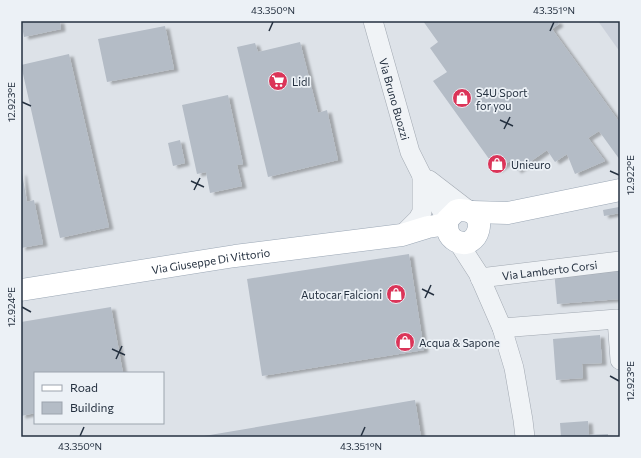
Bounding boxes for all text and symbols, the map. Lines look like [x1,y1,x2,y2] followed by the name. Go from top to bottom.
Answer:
[251,4,295,16] text: 43.350°N
[533,4,575,16] text: 43.351°N
[377,57,413,142] street label: Via Bruno Buozzi
[267,70,289,92] supermarket icon: Lidl
[292,75,310,88] place label: Lidl
[5,82,17,122] text: 12.923°E
[476,86,528,112] place label: S4U Sport for you
[451,87,473,109] shop icon: S4U Sport for you
[486,153,508,175] shop icon: Unieuro
[624,155,636,195] text: 12.922°E
[511,158,551,171] place label: Unieuro
[150,245,271,276] street label: Via Giuseppe Di Vittorio
[501,257,598,282] street label: Via Lamberto Corsi
[385,283,407,305] shop icon: Autocar Falcioni
[5,287,17,327] text: 12.924°E
[301,288,382,301] place label: Autocar Falcioni
[394,331,416,353] shop icon: Acqua & Sapone
[419,336,500,349] place label: Acqua & Sapone
[624,361,636,401] text: 12.923°E
[34,372,164,424] legend
[70,380,98,394] text: Road
[70,400,114,414] text: Building
[58,440,102,452] text: 43.350°N
[340,440,382,452] text: 43.351°N

